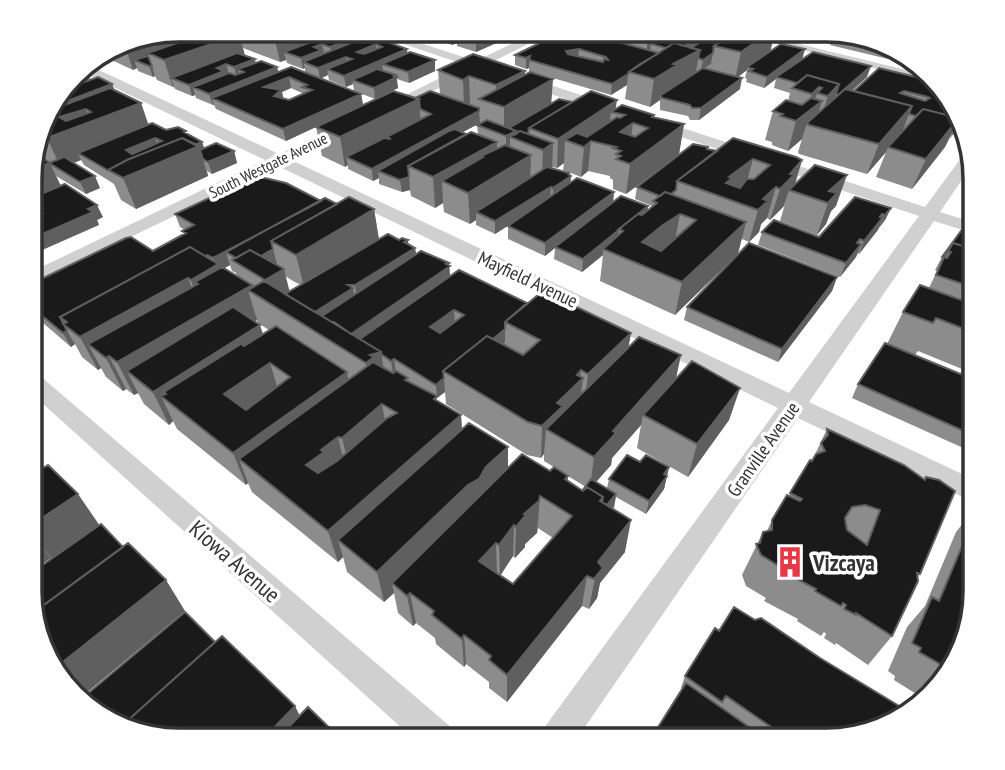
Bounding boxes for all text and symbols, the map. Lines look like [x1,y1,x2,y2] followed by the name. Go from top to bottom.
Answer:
[205,128,331,202] street label: South Westgate Avenue
[474,245,582,313] street label: Mayfield Avenue
[722,397,805,501] street label: Granville Avenue
[184,514,286,608] street label: Kiowa Avenue
[773,545,807,579] building icon: Vizcaya
[812,548,875,577] place label: Vizcaya

